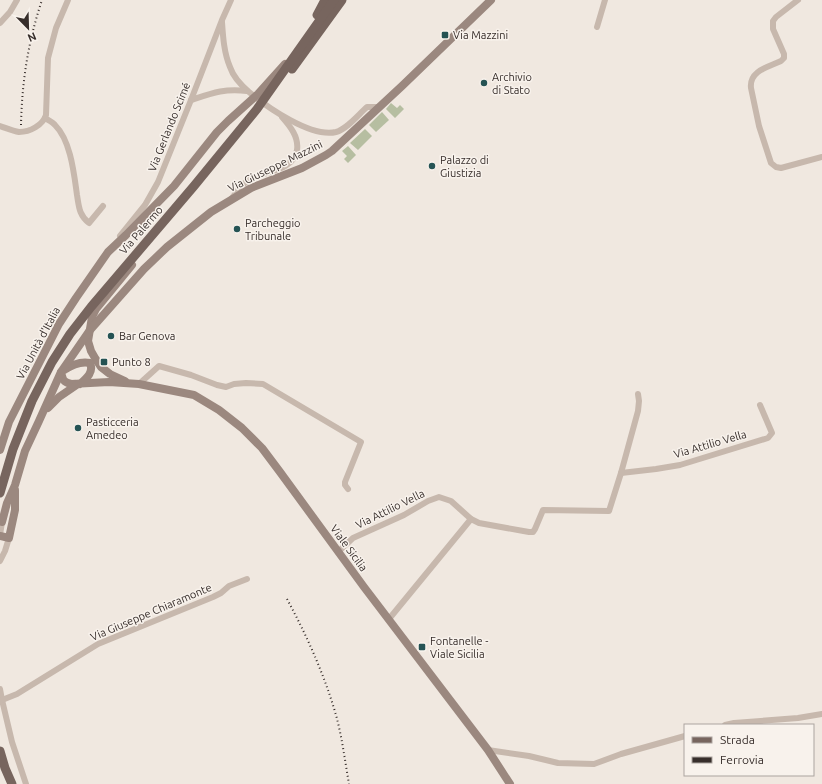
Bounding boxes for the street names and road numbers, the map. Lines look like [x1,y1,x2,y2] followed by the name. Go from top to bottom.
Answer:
[146,81,192,173] street label: Via Gerlando Scimé
[226,138,324,194] street label: Via Giuseppe Mazzini
[117,204,165,256] street label: Via Palermo
[14,305,62,381] street label: Via Unità d'Italia
[672,428,748,460] street label: Via Attilio Vella
[354,487,426,531] street label: Via Attilio Vella
[328,522,370,574] street label: Viale Sicilia
[89,581,213,643] street label: Via Giuseppe Chiaramonte

